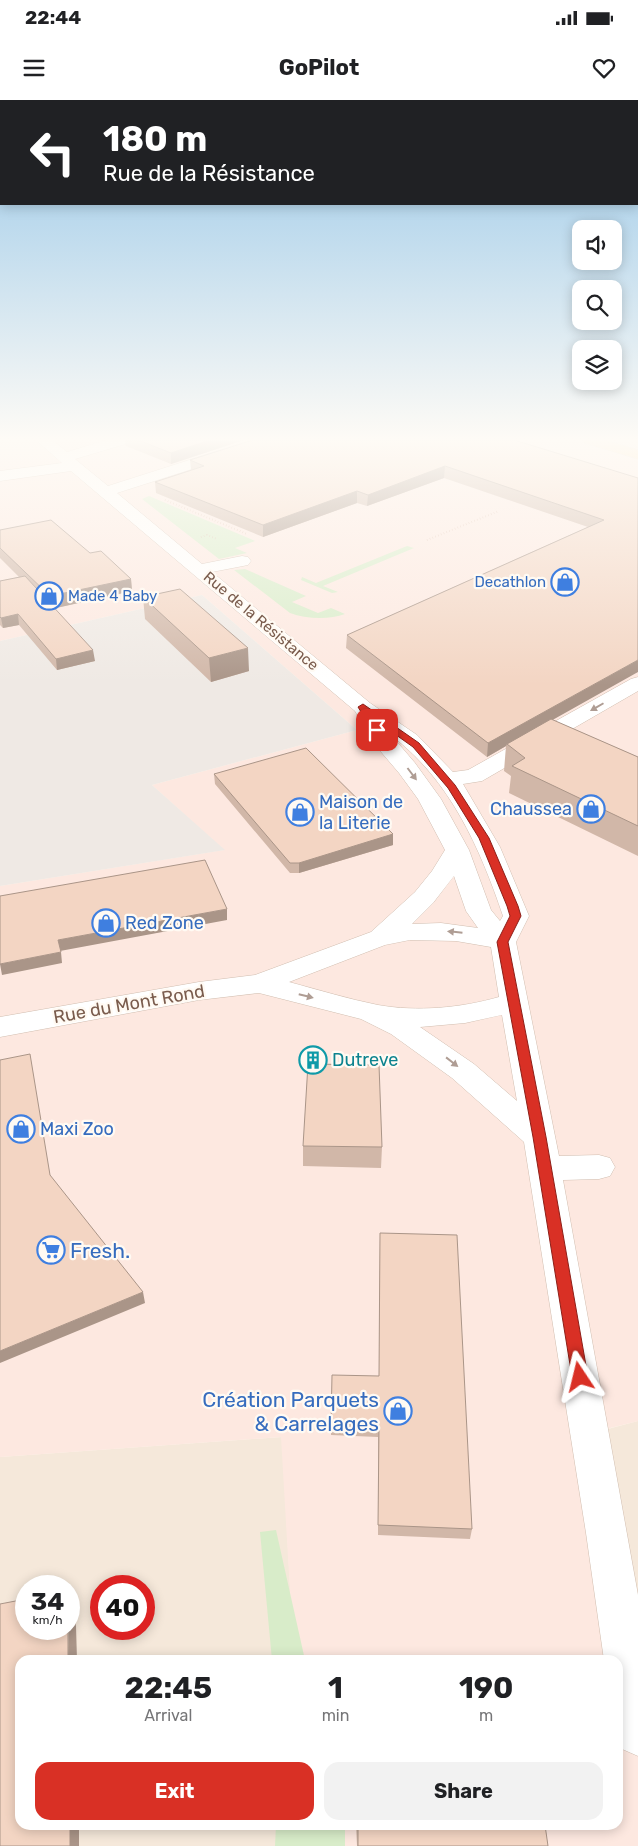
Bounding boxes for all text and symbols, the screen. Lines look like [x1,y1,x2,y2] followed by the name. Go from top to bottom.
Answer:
[25,6,81,29] text: 22:44
[20,54,48,82] icon: menu
[279,54,359,81] text: GoPilot
[590,54,618,82] icon: heart
[103,118,207,160] text: 180 m
[20,120,85,185] icon: left
[103,160,315,187] text: Rue de la Résistance
[572,220,622,390] map controls
[572,220,622,270] button: sound
[572,280,622,330] button: search
[572,340,622,390] button: layers
[550,567,580,597] shop icon: Decathlon
[200,568,322,674] street label: Rue de la Résistance
[474,573,546,591] place label: Decathlon
[34,581,64,611] shop icon: Made 4 Baby
[68,587,157,605] place label: Made 4 Baby
[590,703,604,711] one-way arrow
[356,709,398,751] pin
[363,716,391,744] icon: arrive
[406,767,417,780] one-way arrow
[319,791,403,834] place label: Maison de la Literie
[576,794,606,824] shop icon: Chaussea
[285,797,315,827] shop icon: Maison de la Literie
[490,798,572,820] place label: Chaussea
[91,908,121,938] shop icon: Red Zone
[125,912,204,934] place label: Red Zone
[447,927,463,935] one-way arrow
[51,980,207,1028] street label: Rue du Mont Rond
[299,992,314,1000] one-way arrow
[298,1045,328,1075] building icon: Dutreve
[332,1049,398,1071] place label: Dutreve
[445,1057,458,1068] one-way arrow
[6,1114,36,1144] shop icon: Maxi Zoo
[40,1118,114,1140] place label: Maxi Zoo
[36,1235,66,1265] supermarket icon: Fresh.
[70,1238,130,1263] place label: Fresh.
[553,1350,605,1402] position arrow
[202,1387,379,1436] place label: Création Parquets & Carrelages
[383,1396,413,1426] shop icon: Création Parquets & Carrelages
[90,1575,155,1640] speed limit sign: 40
[31,1587,64,1616] text: 34
[33,1613,62,1627] text: km/h
[125,1670,212,1706] text: 22:45
[328,1670,343,1706] text: 1
[459,1670,513,1706] text: 190
[144,1706,192,1725] text: Arrival
[322,1706,349,1725] text: min
[479,1706,493,1725] text: m
[35,1762,314,1820] button: Exit
[324,1762,603,1820] button: Share

